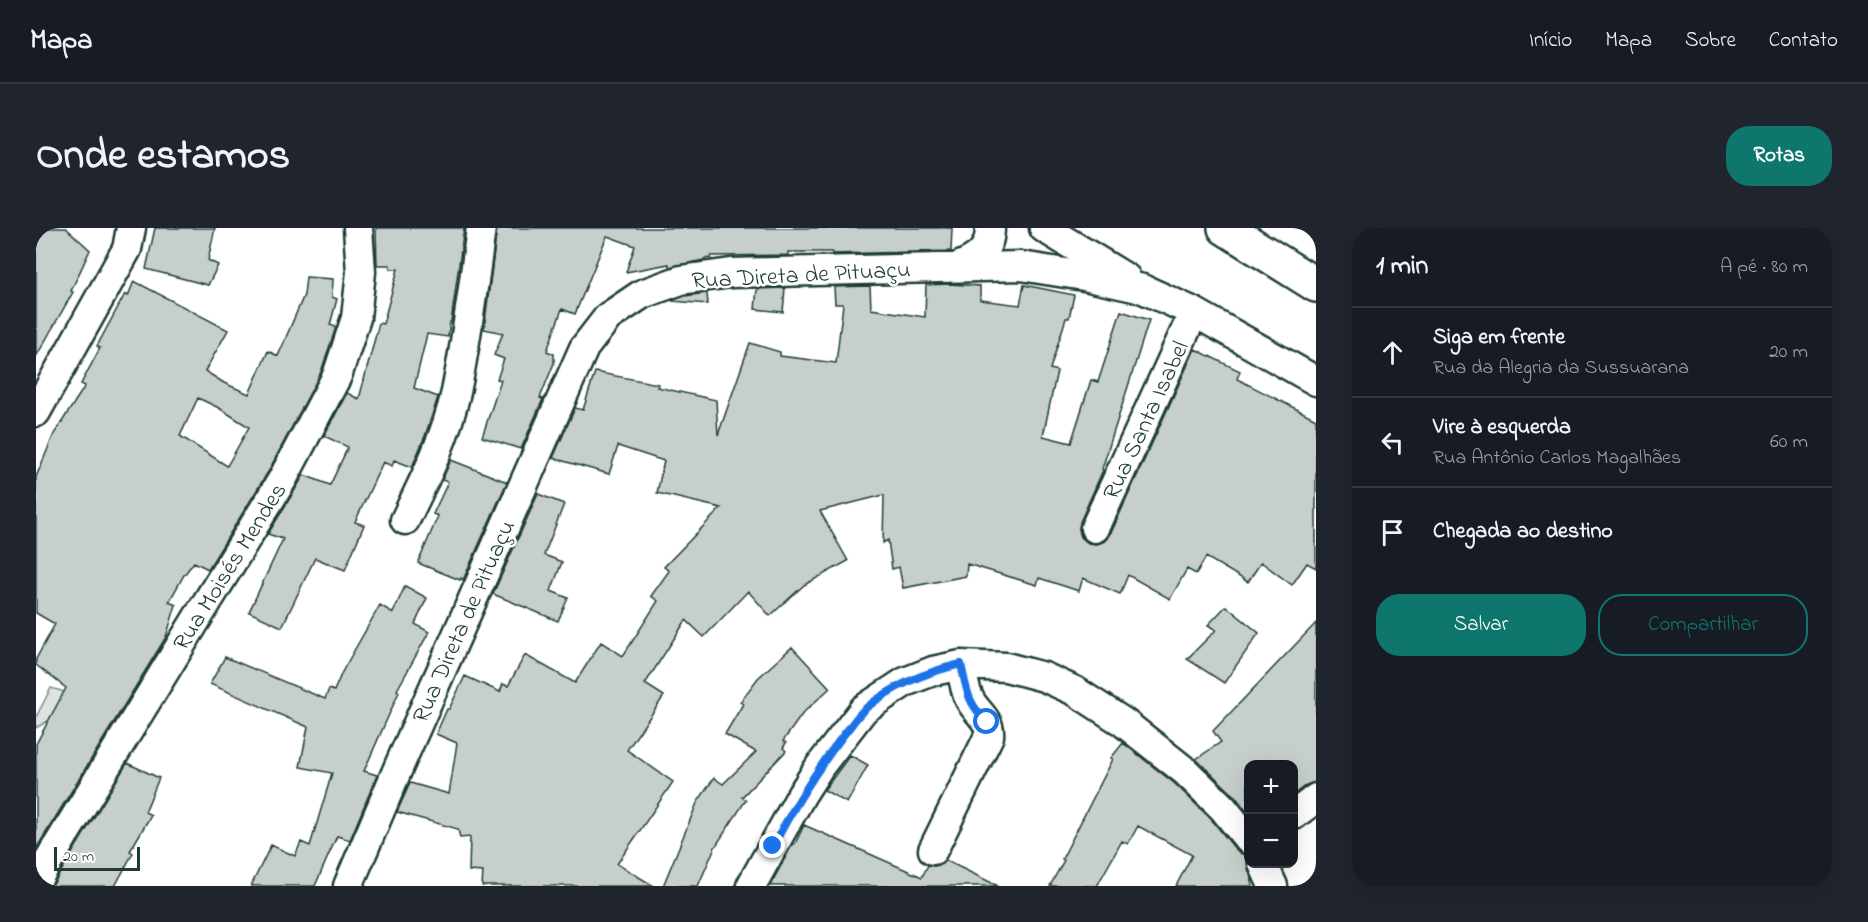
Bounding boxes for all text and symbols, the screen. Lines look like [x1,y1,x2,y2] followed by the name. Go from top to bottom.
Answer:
[30,21,92,62] text: Mapa
[1529,26,1572,56] text: Início
[1605,26,1652,56] text: Mapa
[1685,26,1736,56] text: Sobre
[1769,26,1838,56] text: Contato
[36,126,290,187] text: Onde estamos
[1726,126,1832,186] button: Rotas
[1376,248,1428,286] text: 1 min
[691,253,911,300] street label: Rua Direta de Pituaçu
[1720,253,1808,282] text: A pé · 80 m
[1433,322,1565,354] text: Siga em frente
[1095,336,1199,506] street label: Rua Santa Isabel
[1376,336,1409,369] icon: ahead
[1769,338,1808,367] text: 20 m
[1433,354,1689,383] text: Rua da Alegria da Sussuarana
[1433,412,1571,444] text: Vire à esquerda
[1376,426,1409,459] icon: left
[1770,428,1808,457] text: 60 m
[1433,444,1681,473] text: Rua Antônio Carlos Magalhães
[165,477,297,658] street label: Rua Moisés Mendes
[405,515,526,729] street label: Rua Direta de Pituaçu
[1376,516,1409,549] icon: arrive
[1433,516,1613,548] text: Chegada ao destino
[1376,594,1586,656] button: Salvar
[1598,594,1808,656] button: Compartilhar
[973,708,999,734] route start
[1244,760,1298,868] map controls
[1244,760,1298,814] button: +
[1244,814,1298,868] button: −
[759,832,785,858] route end
[54,844,140,872] scale bar
[63,845,94,869] text: 20 m

